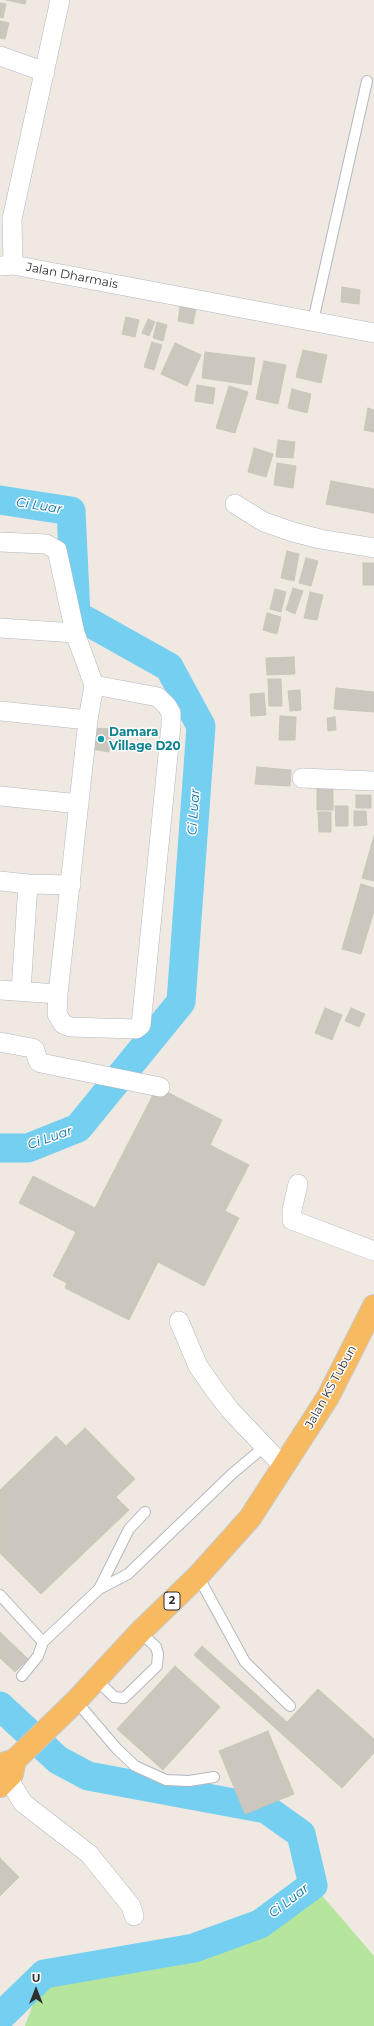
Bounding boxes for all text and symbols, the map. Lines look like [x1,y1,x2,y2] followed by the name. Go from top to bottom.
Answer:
[25,260,119,292] street label: Jalan Dharmais
[15,495,63,517] water label: Ci Luar
[109,725,181,753] place label: Damara Village D20
[96,734,106,744] marker: Damara Village D20
[185,788,203,836] water label: Ci Luar
[25,1123,75,1153] water label: Ci Luar
[302,1343,360,1431] street label: Jalan KS Tubun
[164,1592,180,1610] road number: 2
[266,1881,312,1921] water label: Ci Luar
[16,1970,56,2010] north arrow
[32,1971,40,1985] text: U

